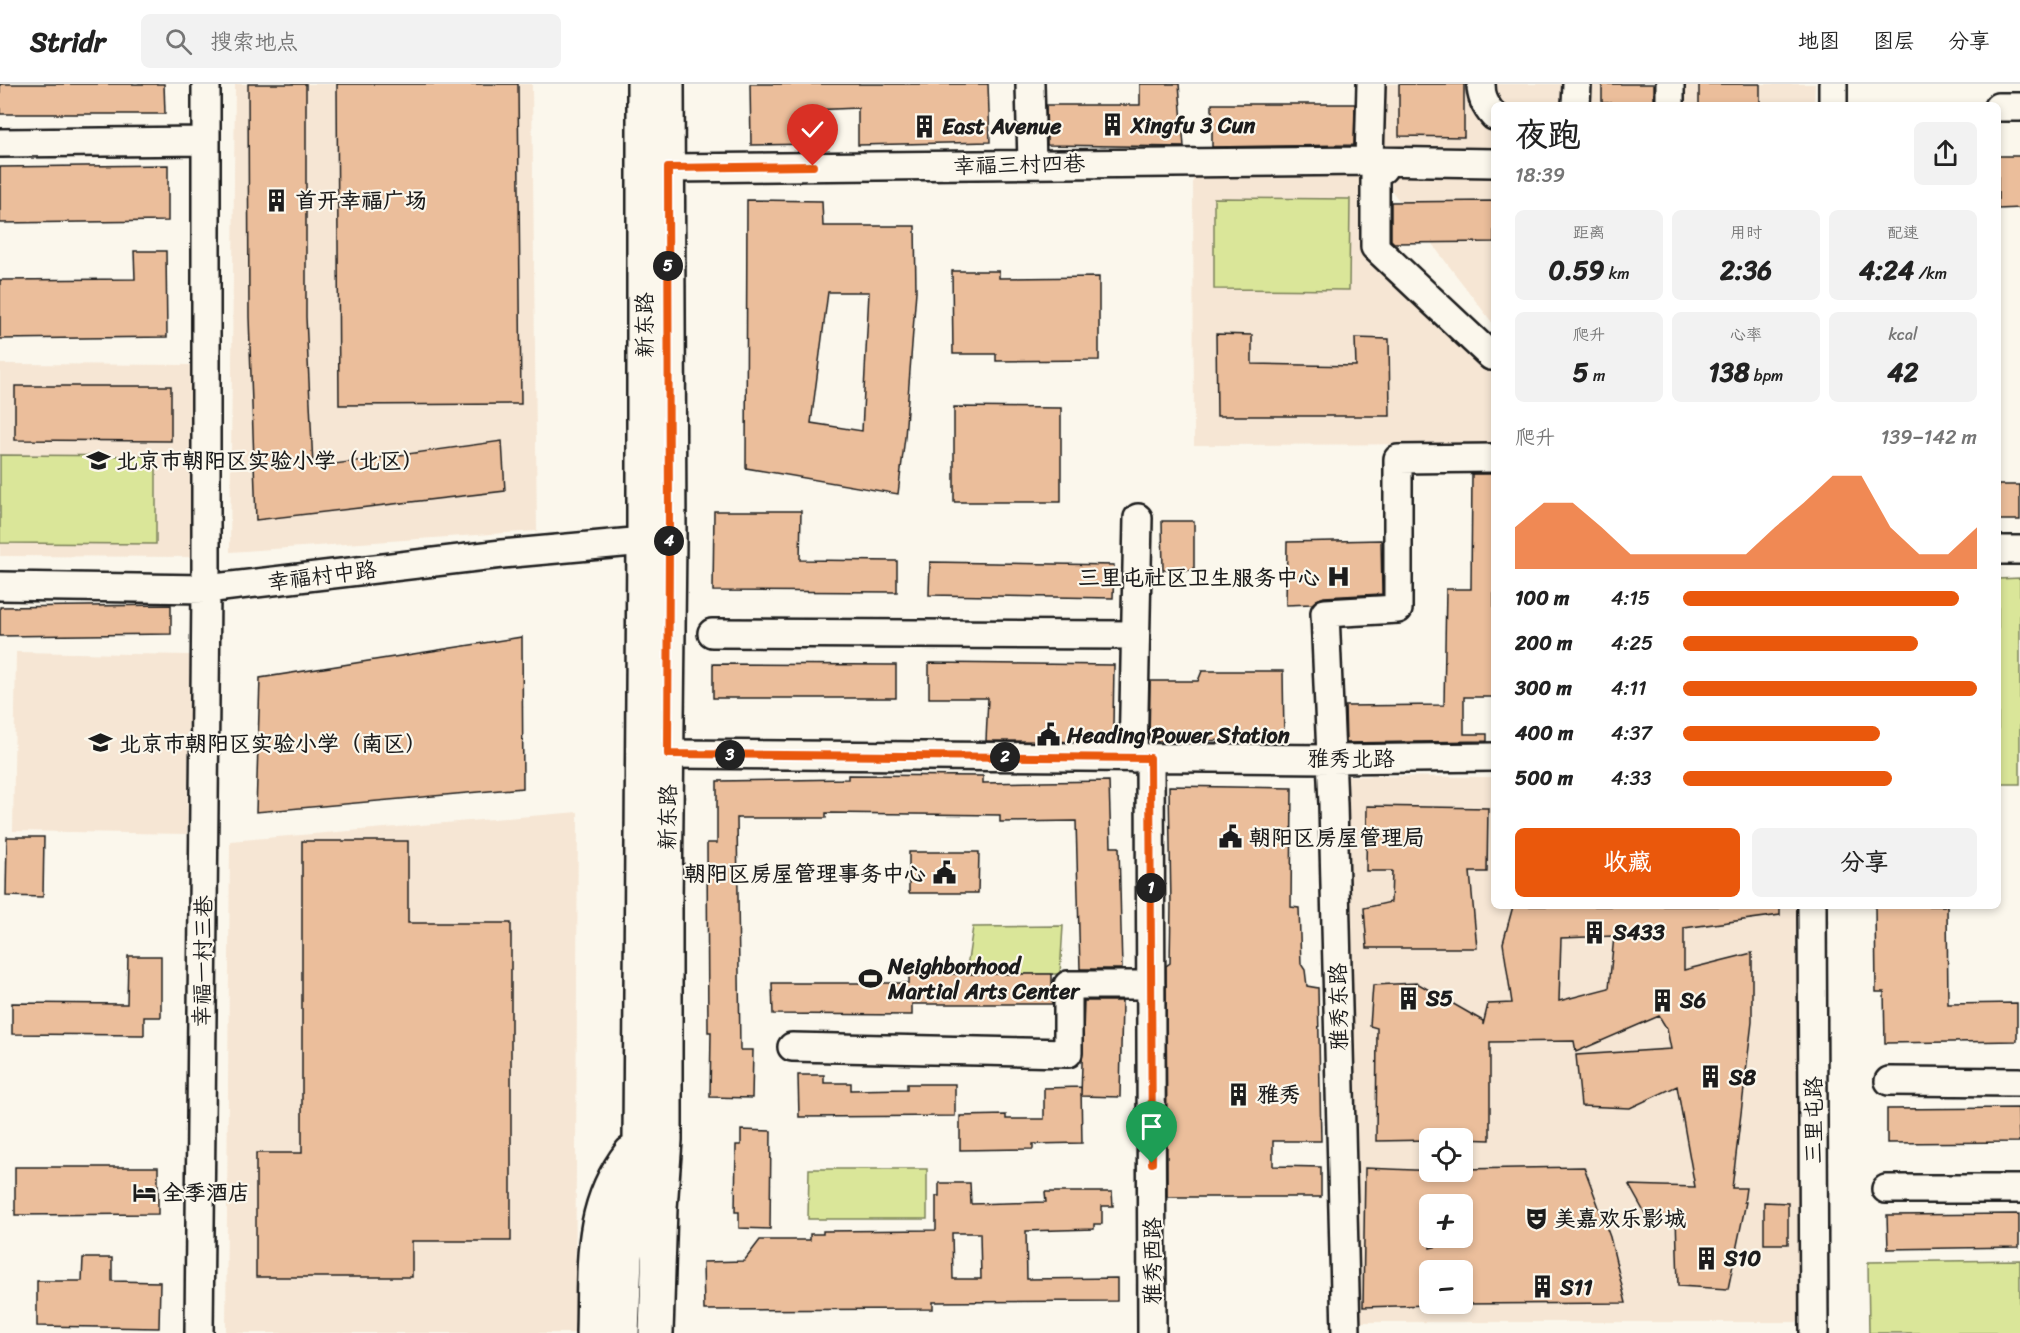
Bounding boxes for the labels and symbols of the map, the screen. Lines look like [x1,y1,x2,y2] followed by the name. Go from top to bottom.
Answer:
[787,104,838,166] pin
[1129,106,1256,145] place label: Xingfu 3 Cun
[942,107,1062,146] place label: East Avenue
[1100,112,1126,138] building icon: Xingfu 3 Cun
[911,113,937,139] building icon: East Avenue
[953,144,1085,185] street label: 幸福三村四巷
[295,181,427,220] place label: 首开幸福广场
[264,187,290,213] building icon: 首开幸福广场
[653,251,683,281] pin: 5
[625,292,664,358] street label: 新东路
[116,441,424,480] place label: 北京市朝阳区实验小学（北区）
[85,447,111,473] school or university icon: 北京市朝阳区实验小学（北区）
[654,526,684,556] pin: 4
[265,549,379,602] street label: 幸福村中路
[1078,558,1320,597] place label: 三里屯社区卫生服务中心
[1325,564,1351,590] hospital icon: 三里屯社区卫生服务中心
[1066,716,1290,755] place label: Heading Power Station
[1036,722,1062,748] public building icon: Heading Power Station
[119,724,427,763] place label: 北京市朝阳区实验小学（南区）
[88,730,114,756] school or university icon: 北京市朝阳区实验小学（南区）
[1307,739,1395,778] street label: 雅秀北路
[715,740,745,770] pin: 3
[990,742,1020,772] pin: 2
[647,784,688,850] street label: 新东路
[1249,818,1425,857] place label: 朝阳区房屋管理局
[1218,824,1244,850] public building icon: 朝阳区房屋管理局
[684,854,926,893] place label: 朝阳区房屋管理事务中心
[931,860,957,886] public building icon: 朝阳区房屋管理事务中心
[1136,873,1166,903] pin: 1
[182,895,223,1027] street label: 幸福一村三巷
[1612,913,1665,952] place label: S433
[1582,919,1608,945] building icon: S433
[887,947,1081,1011] place label: Neighborhood Martial Arts Center
[1318,963,1359,1051] street label: 雅秀东路
[857,966,883,992] sports icon: Neighborhood Martial Arts Center
[1425,979,1454,1018] place label: S5
[1679,981,1706,1020] place label: S6
[1395,985,1421,1011] building icon: S5
[1649,987,1675,1013] building icon: S6
[1728,1058,1757,1097] place label: S8
[1698,1064,1724,1090] building icon: S8
[1257,1075,1301,1114] place label: 雅秀
[1794,1076,1833,1164] street label: 三里屯路
[1226,1081,1252,1107] building icon: 雅秀
[1126,1101,1177,1163] pin
[162,1173,250,1212] place label: 全季酒店
[131,1179,157,1205] hotel icon: 全季酒店
[1554,1199,1686,1238] place label: 美嘉欢乐影城
[1523,1205,1549,1231] theatre icon: 美嘉欢乐影城
[1133,1217,1172,1305] street label: 雅秀西路
[1723,1239,1761,1278] place label: S10
[1693,1245,1719,1271] building icon: S10
[1559,1268,1593,1307] place label: S11
[1529,1274,1555,1300] building icon: S11

